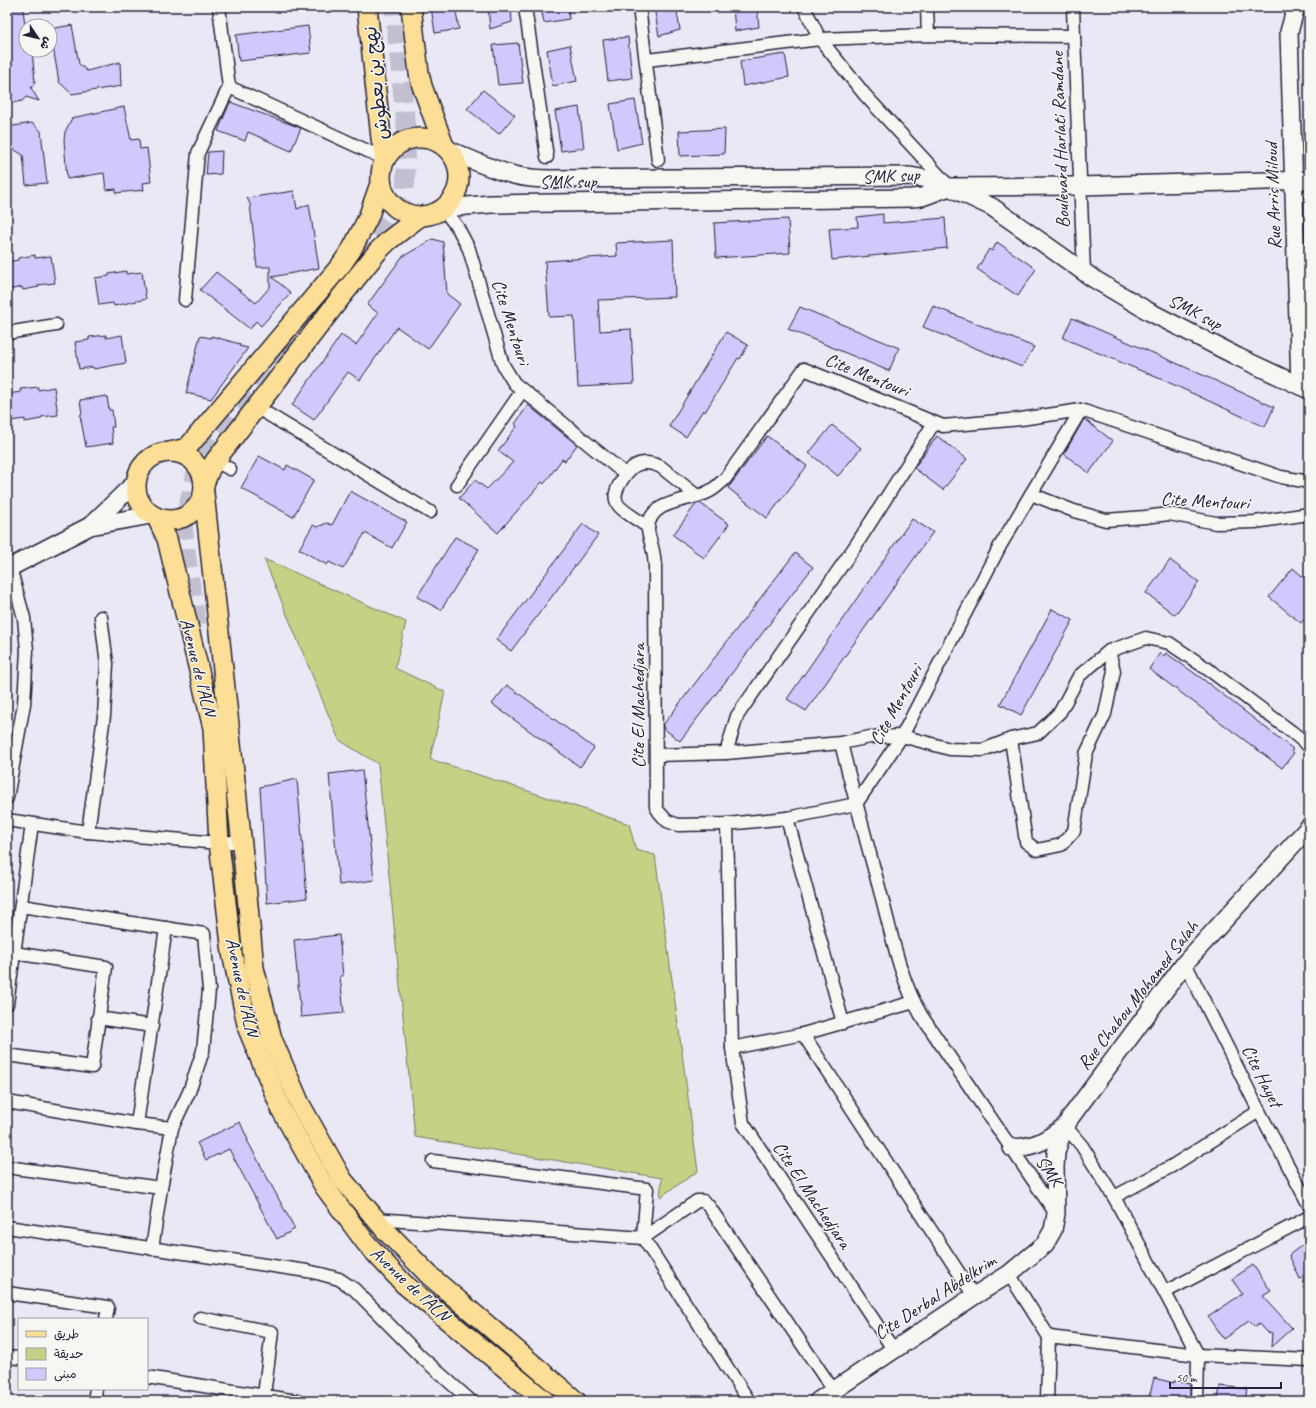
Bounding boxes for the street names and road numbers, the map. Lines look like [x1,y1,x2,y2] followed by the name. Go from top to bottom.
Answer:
[358,25,394,141] street label: نهج بن بعطوش
[1045,50,1075,229] street label: Boulevard Harlati Ramdane
[1259,139,1287,250] street label: Rue Arris Miloud
[862,162,922,189] street label: SMK sup
[539,169,599,194] street label: SMK sup
[486,276,537,370] street label: Cite Mentouri
[1164,288,1228,337] street label: SMK sup
[822,347,915,404] street label: Cite Mentouri
[1160,487,1252,515] street label: Cite Mentouri
[174,616,223,722] street label: Avenue de l'ALN
[626,642,650,768] street label: Cite El Machedjara
[864,658,929,749] street label: Cite Mentouri
[1072,914,1205,1075] street label: Rue Chabou Mohamed Salah
[220,936,265,1042] street label: Avenue de l'ALN
[1236,1041,1289,1114] street label: Cite Hayet
[767,1137,858,1255] street label: Cite El Machedjara
[1030,1151,1070,1194] street label: SMK
[365,1241,457,1329] street label: Avenue de l'ALN
[870,1247,1002,1345] street label: Cite Derbal Abdelkrim

